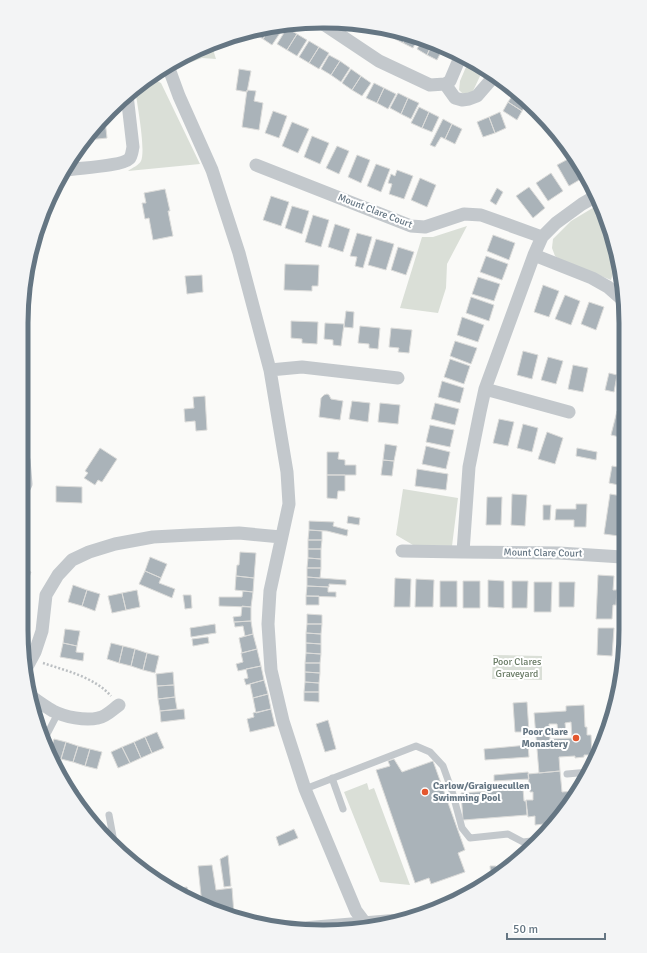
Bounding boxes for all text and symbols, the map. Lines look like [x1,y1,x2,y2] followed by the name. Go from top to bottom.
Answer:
[336,191,414,231] street label: Mount Clare Court
[504,546,583,560] street label: Mount Clare Court
[493,656,542,680] park label: Poor Clares Graveyard
[521,726,568,750] place label: Poor Clare Monastery
[571,733,581,743] marker: Poor Clare Monastery
[433,780,530,804] place label: Carlow/Graiguecullen Swimming Pool
[420,787,430,797] marker: Carlow/Graiguecullen Swimming Pool
[507,915,605,941] scale bar
[513,922,538,937] text: 50 m

